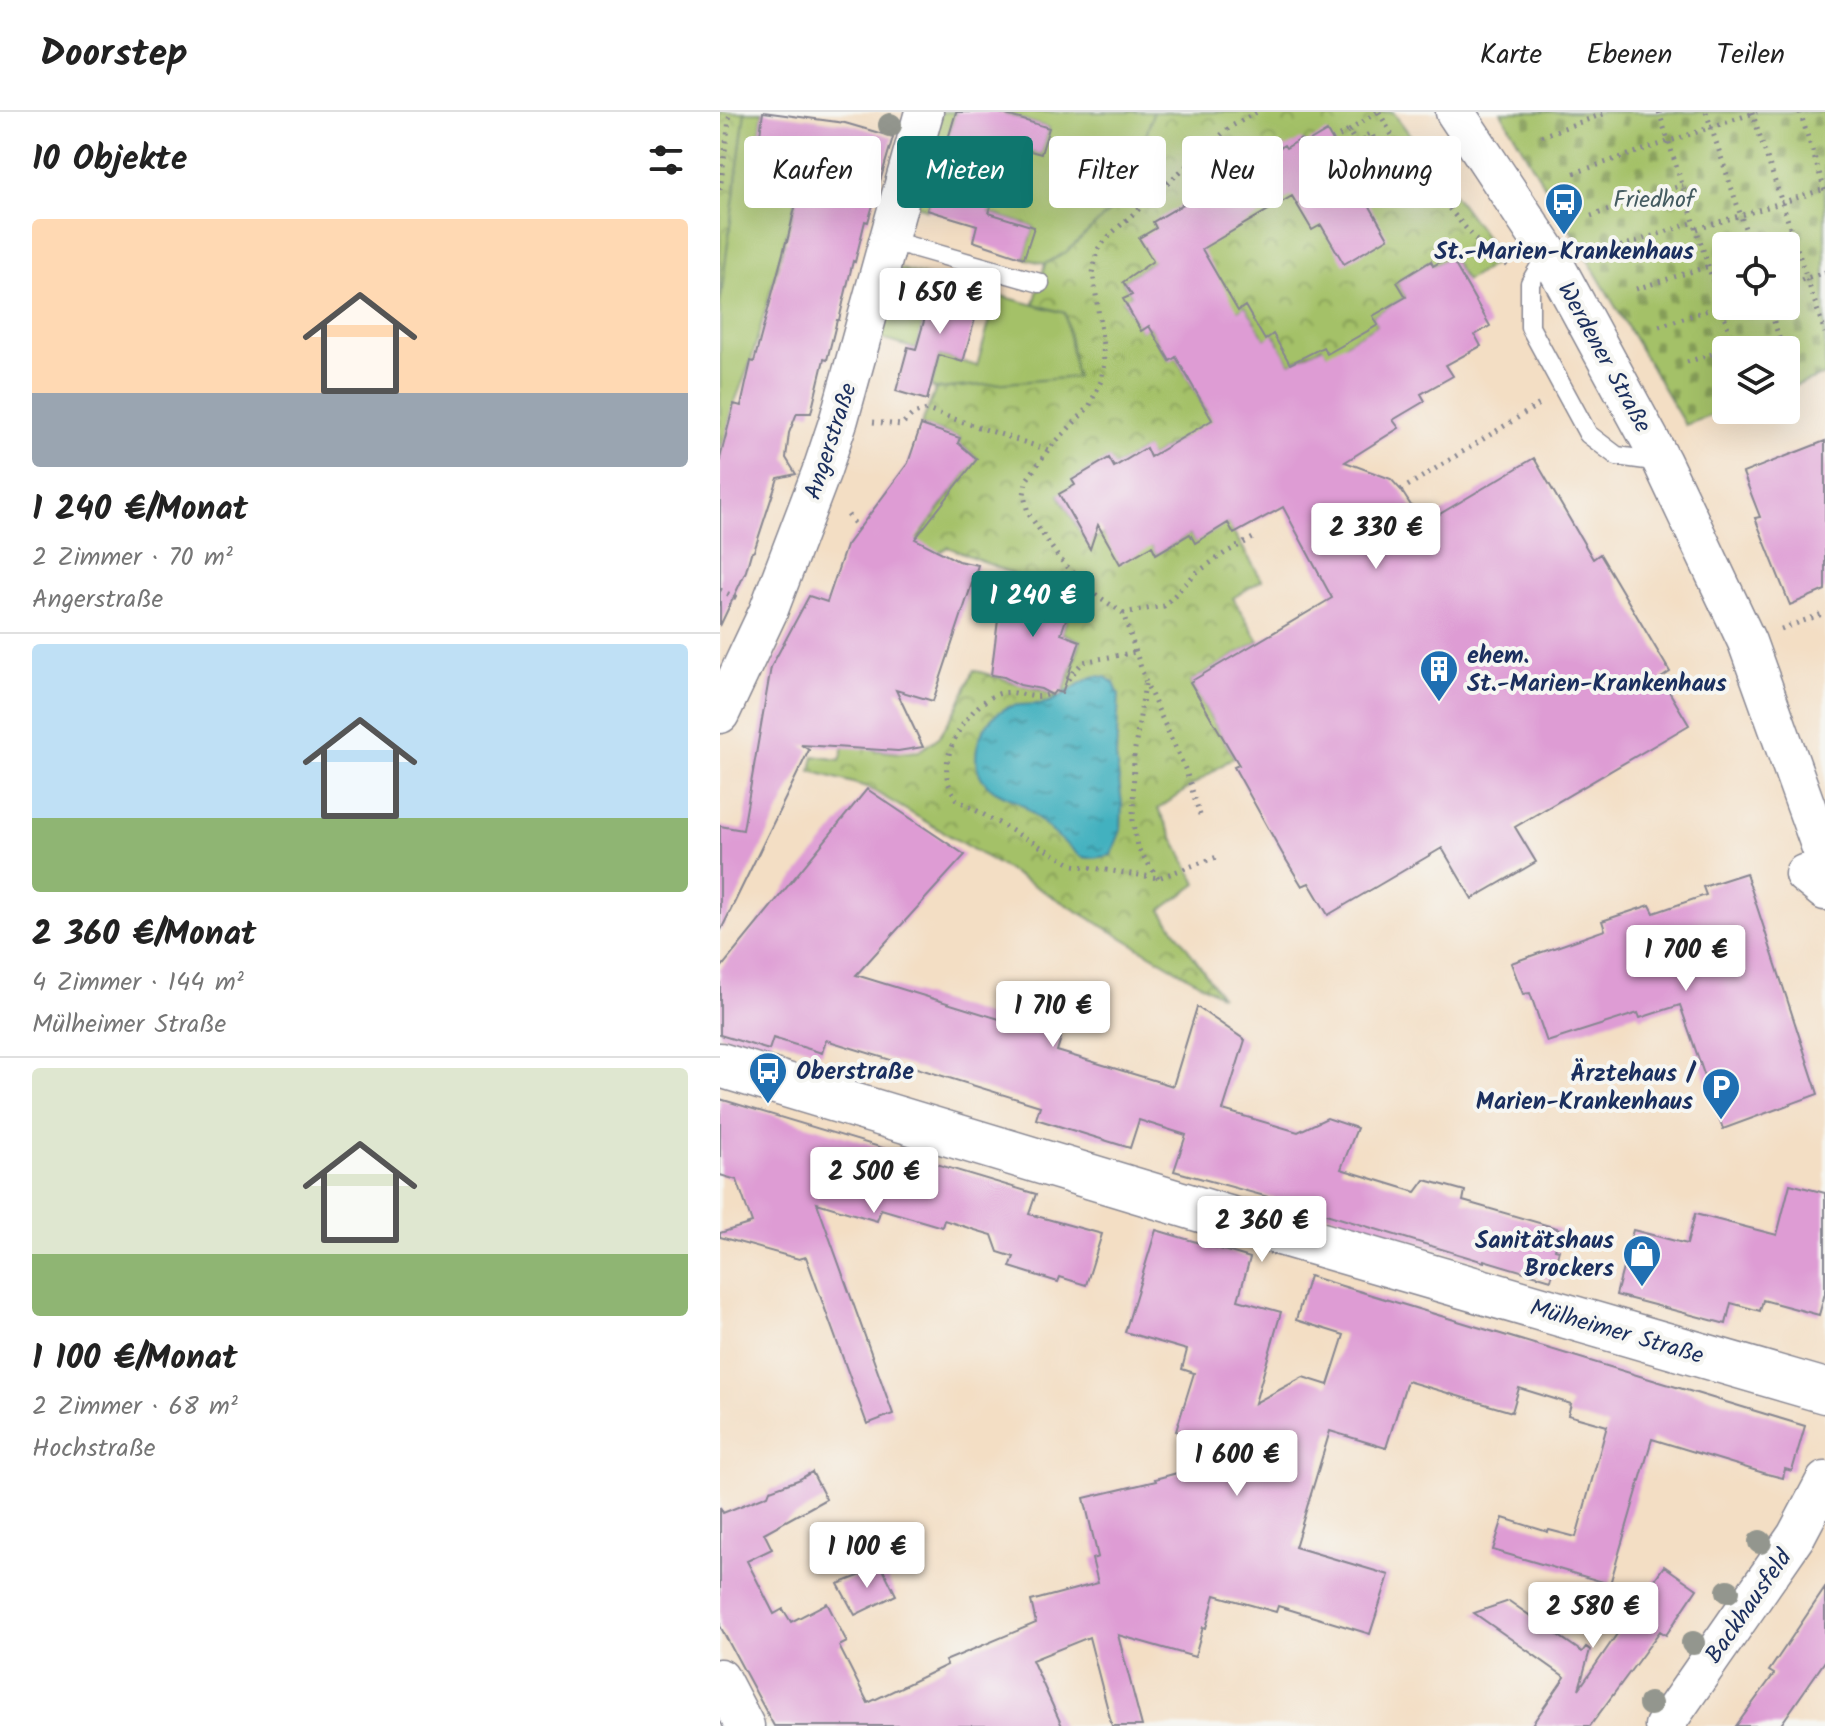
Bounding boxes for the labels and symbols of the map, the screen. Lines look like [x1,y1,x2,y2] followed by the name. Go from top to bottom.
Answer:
[1543,181,1585,236] bus stop icon: St.-Marien-Krankenhaus
[1613,181,1698,220] park label: Friedhof
[1434,233,1694,272] place label: St.-Marien-Krankenhaus
[866,268,1014,336] pin: 1 650 €
[1546,275,1661,441] street label: Werdener Straße
[794,378,869,505] street label: Angerstraße
[1302,503,1450,571] pin: 2 330 €
[959,571,1107,639] pin: 1 240 €
[1467,637,1727,704] place label: ehem. St.-Marien-Krankenhaus
[1418,648,1460,703] building icon: ehem. St.-Marien-Krankenhaus
[1612,925,1760,993] pin: 1 700 €
[979,981,1127,1049] pin: 1 710 €
[747,1050,789,1105] bus stop icon: Oberstraße
[796,1053,914,1092] place label: Oberstraße
[1476,1055,1697,1122] place label: Ärztehaus / Marien-Krankenhaus
[1700,1066,1742,1121] parking icon: Ärztehaus / Marien-Krankenhaus
[800,1147,948,1215] pin: 2 500 €
[1188,1196,1336,1264] pin: 2 360 €
[1475,1222,1614,1289] place label: Sanitätshaus Brockers
[1621,1233,1663,1288] shop icon: Sanitätshaus Brockers
[1525,1289,1708,1376] street label: Mülheimer Straße
[1163,1430,1311,1498] pin: 1 600 €
[793,1522,941,1590] pin: 1 100 €
[1695,1541,1804,1672] street label: Backhausfeld
[1519,1582,1667,1650] pin: 2 580 €

